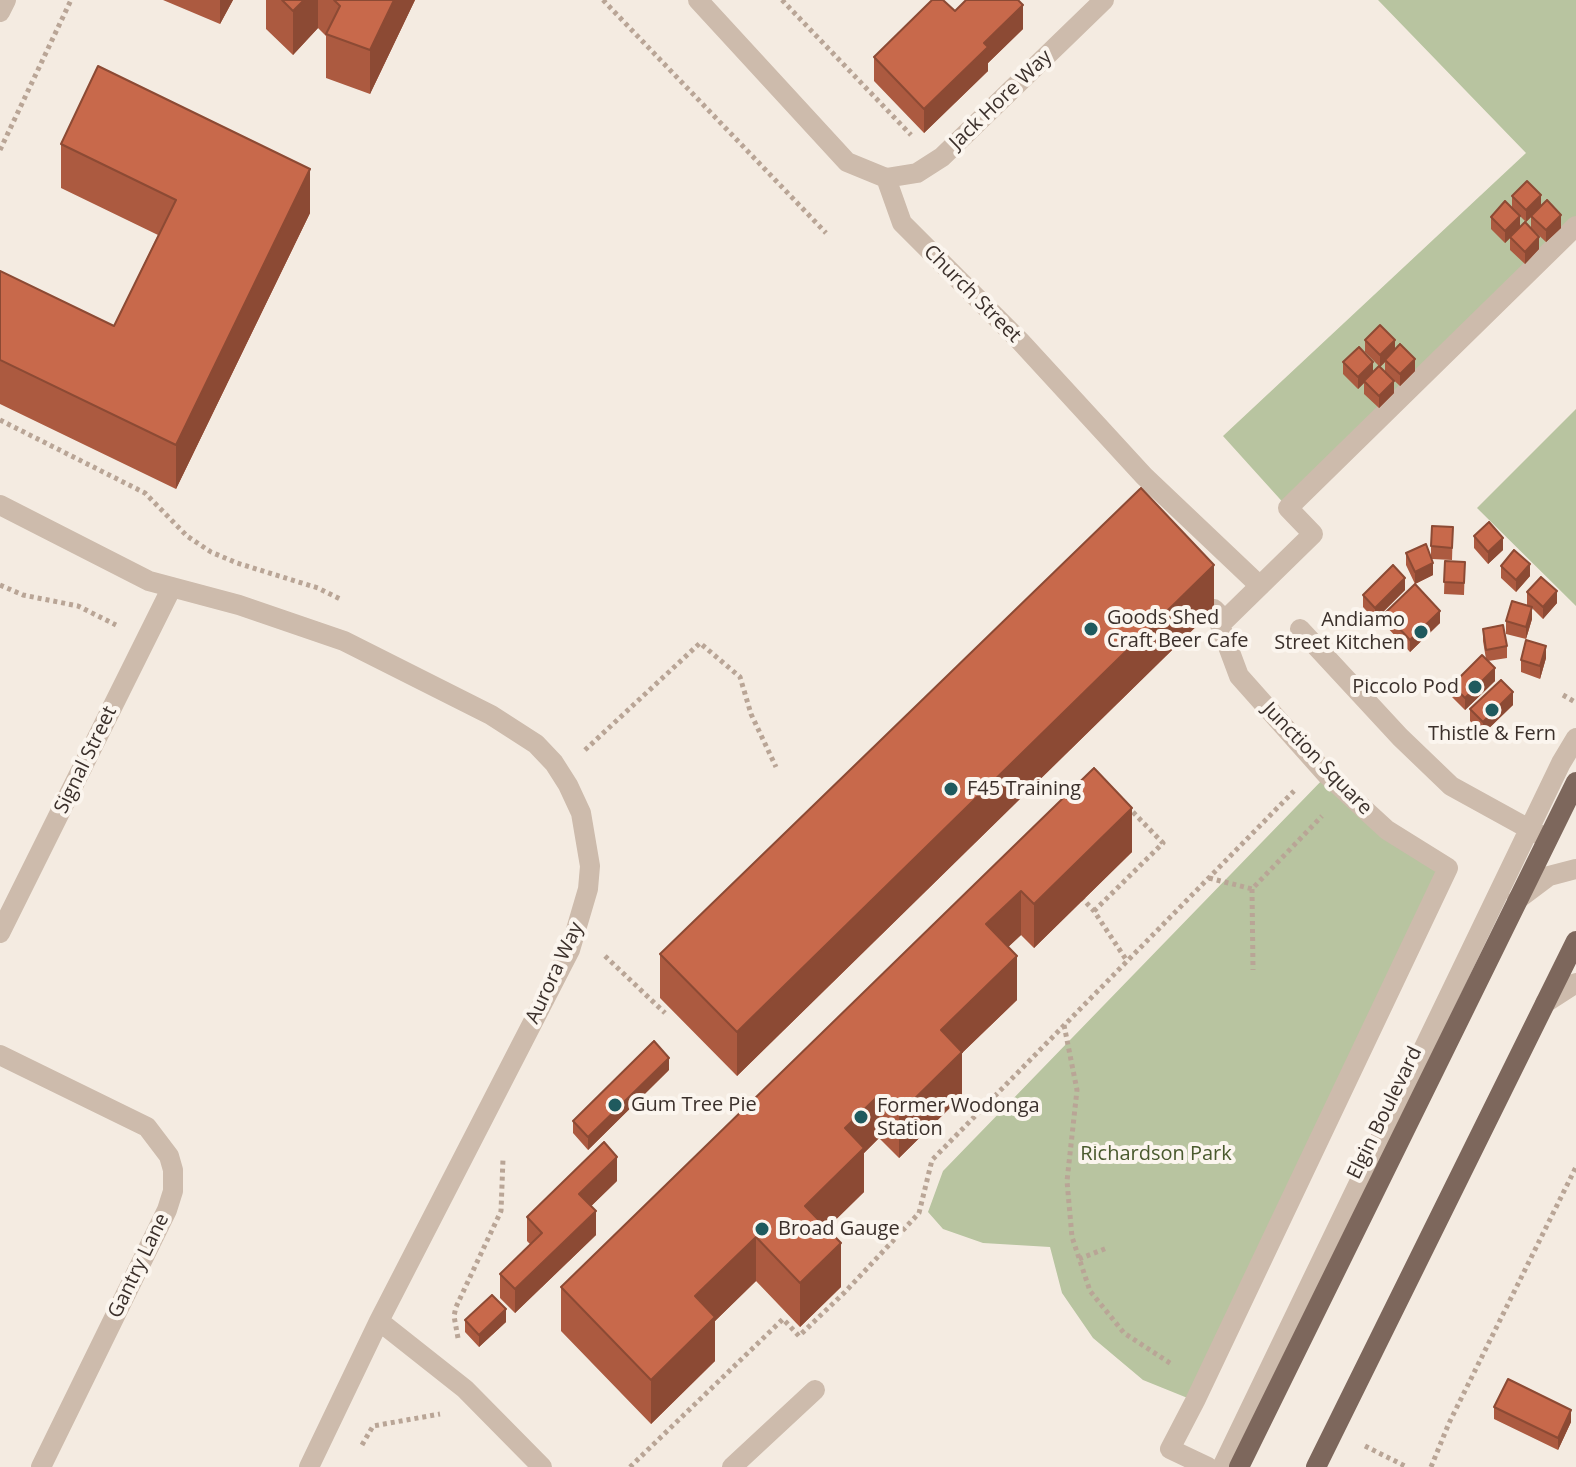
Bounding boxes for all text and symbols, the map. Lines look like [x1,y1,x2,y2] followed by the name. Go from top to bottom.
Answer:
[945,45,1057,155] street label: Jack Hore Way
[918,240,1026,348] street label: Church Street
[1107,606,1248,653] place label: Goods Shed Craft Beer Cafe
[1274,608,1405,655] place label: Andiamo Street Kitchen
[1082,620,1100,638] marker: Goods Shed Craft Beer Cafe
[1412,623,1430,641] marker: Andiamo Street Kitchen
[1352,675,1459,699] place label: Piccolo Pod
[1466,678,1484,696] marker: Piccolo Pod
[1257,698,1377,820] street label: Junction Square
[1483,701,1501,719] marker: Thistle & Fern
[50,702,122,818] street label: Signal Street
[1428,722,1556,746] place label: Thistle & Fern
[967,777,1081,801] place label: F45 Training
[942,780,960,798] marker: F45 Training
[521,918,589,1028] street label: Aurora Way
[1343,1043,1427,1183] street label: Elgin Boulevard
[631,1093,757,1117] place label: Gum Tree Pie
[877,1094,1040,1141] place label: Former Wodonga Station
[606,1096,624,1114] marker: Gum Tree Pie
[852,1108,870,1126] marker: Former Wodonga Station
[1080,1142,1232,1166] park label: Richardson Park
[103,1210,175,1322] street label: Gantry Lane
[778,1217,900,1241] place label: Broad Gauge
[753,1220,771,1238] marker: Broad Gauge

